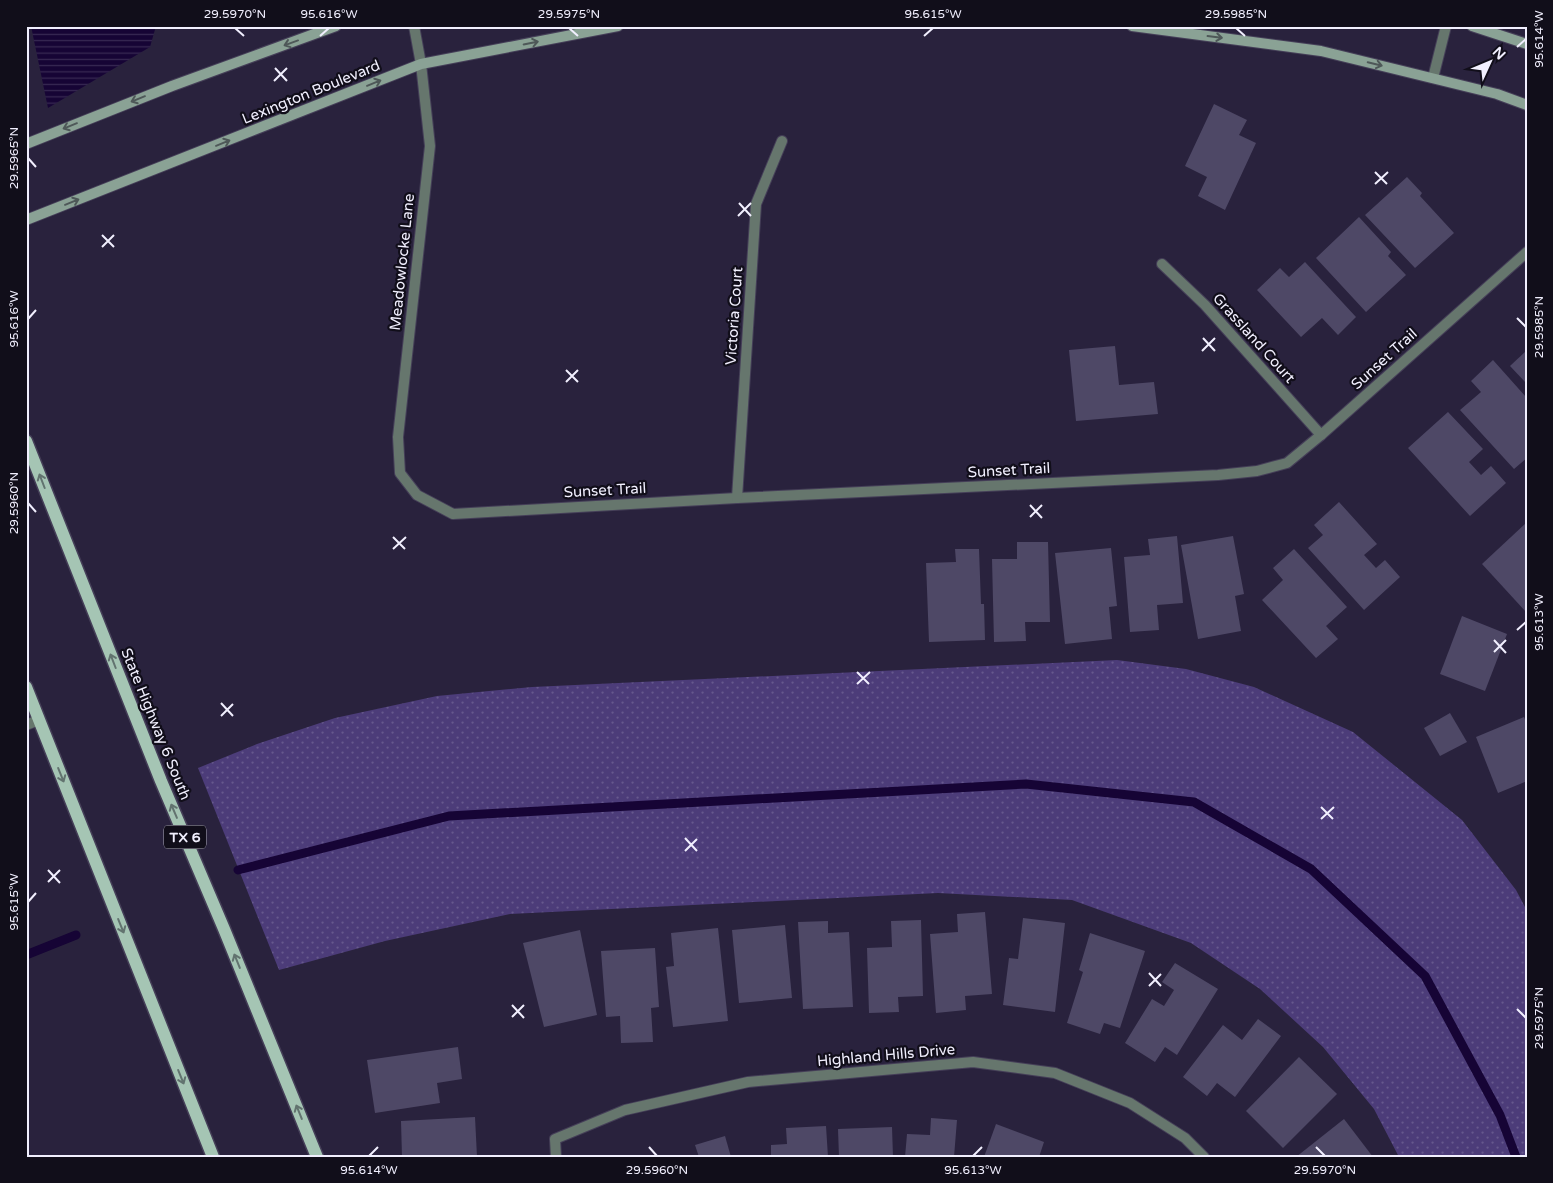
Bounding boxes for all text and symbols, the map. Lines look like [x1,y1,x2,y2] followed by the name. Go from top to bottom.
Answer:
[204,7,266,21] text: 29.5970°N
[300,7,358,21] text: 95.616°W
[538,7,600,21] text: 29.5975°N
[904,7,962,21] text: 95.615°W
[1205,7,1267,21] text: 29.5985°N
[1532,10,1546,68] text: 95.614°W
[1207,32,1223,42] one-way arrow
[522,38,538,47] one-way arrow
[1466,38,1516,88] north arrow
[283,39,299,48] one-way arrow
[1489,43,1509,63] text: N
[239,56,383,128] street label: Lexington Boulevard
[1367,60,1383,69] one-way arrow
[366,78,381,87] one-way arrow
[131,95,146,104] one-way arrow
[63,122,78,132] one-way arrow
[7,127,21,189] text: 29.5965°N
[215,137,230,147] one-way arrow
[386,193,418,331] street label: Meadowlocke Lane
[63,197,79,206] one-way arrow
[722,266,746,366] street label: Victoria Court
[1209,289,1299,387] street label: Grassland Court
[7,290,21,348] text: 95.616°W
[1532,296,1546,358] text: 29.5985°N
[1347,325,1421,393] street label: Sunset Trail
[967,459,1051,481] street label: Sunset Trail
[7,472,21,534] text: 29.5960°N
[37,474,46,489] one-way arrow
[563,479,647,501] street label: Sunset Trail
[1532,593,1546,651] text: 95.613°W
[117,646,195,802] street label: State Highway 6 South
[108,654,117,669] one-way arrow
[57,767,67,782] one-way arrow
[169,804,178,820] one-way arrow
[164,826,206,849] road number: TX 6
[7,873,21,931] text: 95.615°W
[117,918,126,933] one-way arrow
[232,954,241,969] one-way arrow
[1532,987,1546,1049] text: 29.5975°N
[816,1040,956,1070] street label: Highland Hills Drive
[177,1069,186,1084] one-way arrow
[293,1105,303,1120] one-way arrow
[340,1163,398,1177] text: 95.614°W
[626,1163,688,1177] text: 29.5960°N
[944,1163,1002,1177] text: 95.613°W
[1294,1163,1356,1177] text: 29.5970°N

